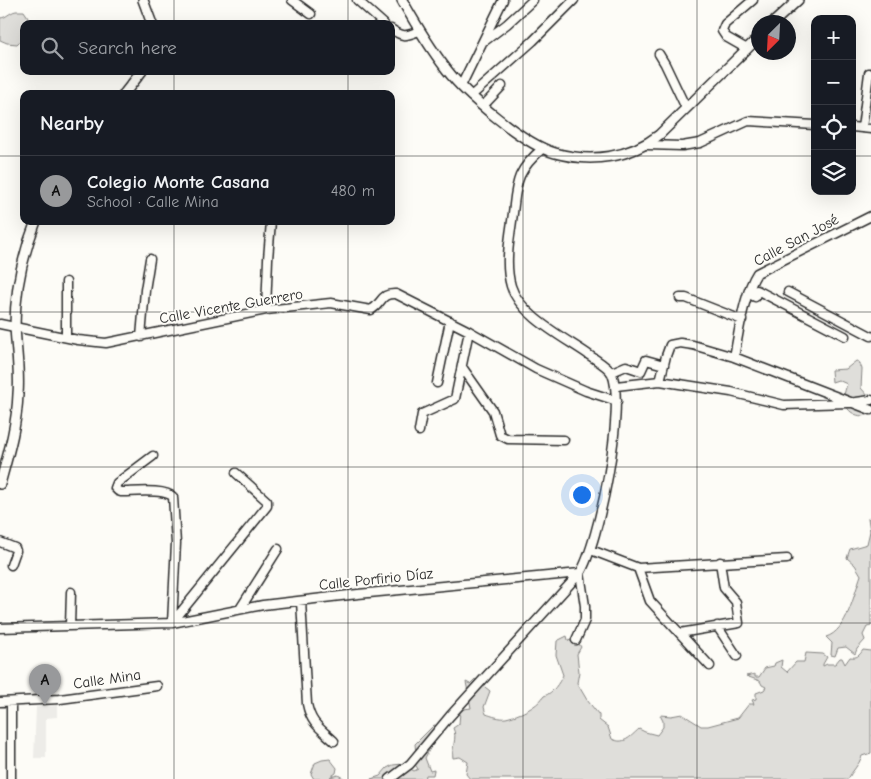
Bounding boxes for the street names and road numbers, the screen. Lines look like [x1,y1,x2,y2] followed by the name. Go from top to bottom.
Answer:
[750,210,842,270] street label: Calle San José
[158,284,304,328] street label: Calle Vicente Guerrero
[318,564,434,594] street label: Calle Porfirio Díaz
[72,665,142,693] street label: Calle Mina

